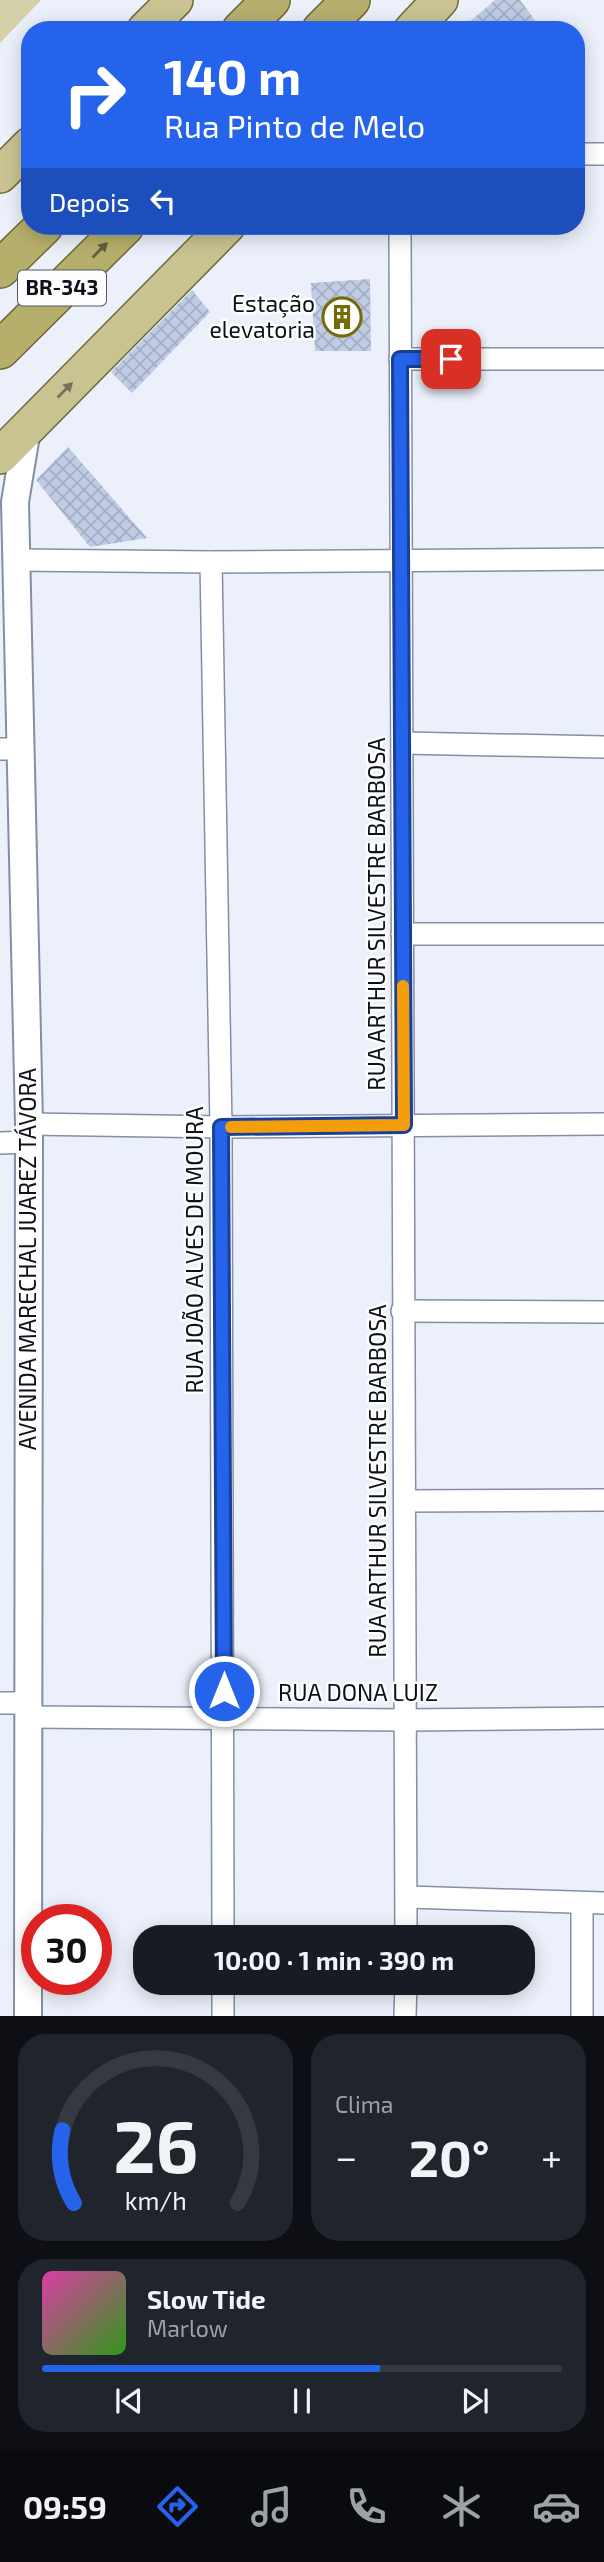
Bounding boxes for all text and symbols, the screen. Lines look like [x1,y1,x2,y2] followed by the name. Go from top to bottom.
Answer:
[164,46,301,105] text: 140 m
[49,49,140,140] icon: right
[164,106,425,144] text: Rua Pinto de Melo
[144,182,182,220] icon: left
[49,186,130,217] text: Depois
[92,242,108,259] one-way arrow
[18,270,106,306] road number: BR-343
[209,289,315,343] place label: Estação elevatoria
[321,296,363,338] building icon: Estação elevatoria
[421,329,481,389] pin
[432,340,470,378] icon: arrive
[57,382,73,399] one-way arrow
[362,737,390,1091] street label: RUA ARTHUR SILVESTRE BARBOSA
[13,1067,41,1450] street label: AVENIDA MARECHAL JUAREZ TÁVORA
[180,1106,208,1393] street label: RUA JOÃO ALVES DE MOURA
[363,1304,391,1658] street label: RUA ARTHUR SILVESTRE BARBOSA
[187,1654,261,1728] position arrow
[278,1678,438,1706] street label: RUA DONA LUIZ
[21,1904,112,1995] speed limit sign: 30
[214,1944,454,1975] text: 10:00 · 1 min · 390 m
[335,2090,393,2118] text: Clima
[113,2101,198,2189] text: 26
[409,2125,490,2187] text: 20°
[335,2133,357,2179] text: −
[541,2133,562,2179] text: +
[124,2185,187,2215] text: km/h
[147,2283,266,2314] text: Slow Tide
[147,2314,228,2342] text: Marlow
[110,2382,148,2420] icon: previous
[283,2382,321,2420] icon: pause
[456,2382,494,2420] icon: next
[153,2482,202,2531] icon: directions
[247,2482,296,2531] icon: music
[342,2482,391,2531] icon: phone
[437,2482,486,2531] icon: climate
[532,2482,581,2531] icon: car
[23,2487,107,2525] text: 09:59

